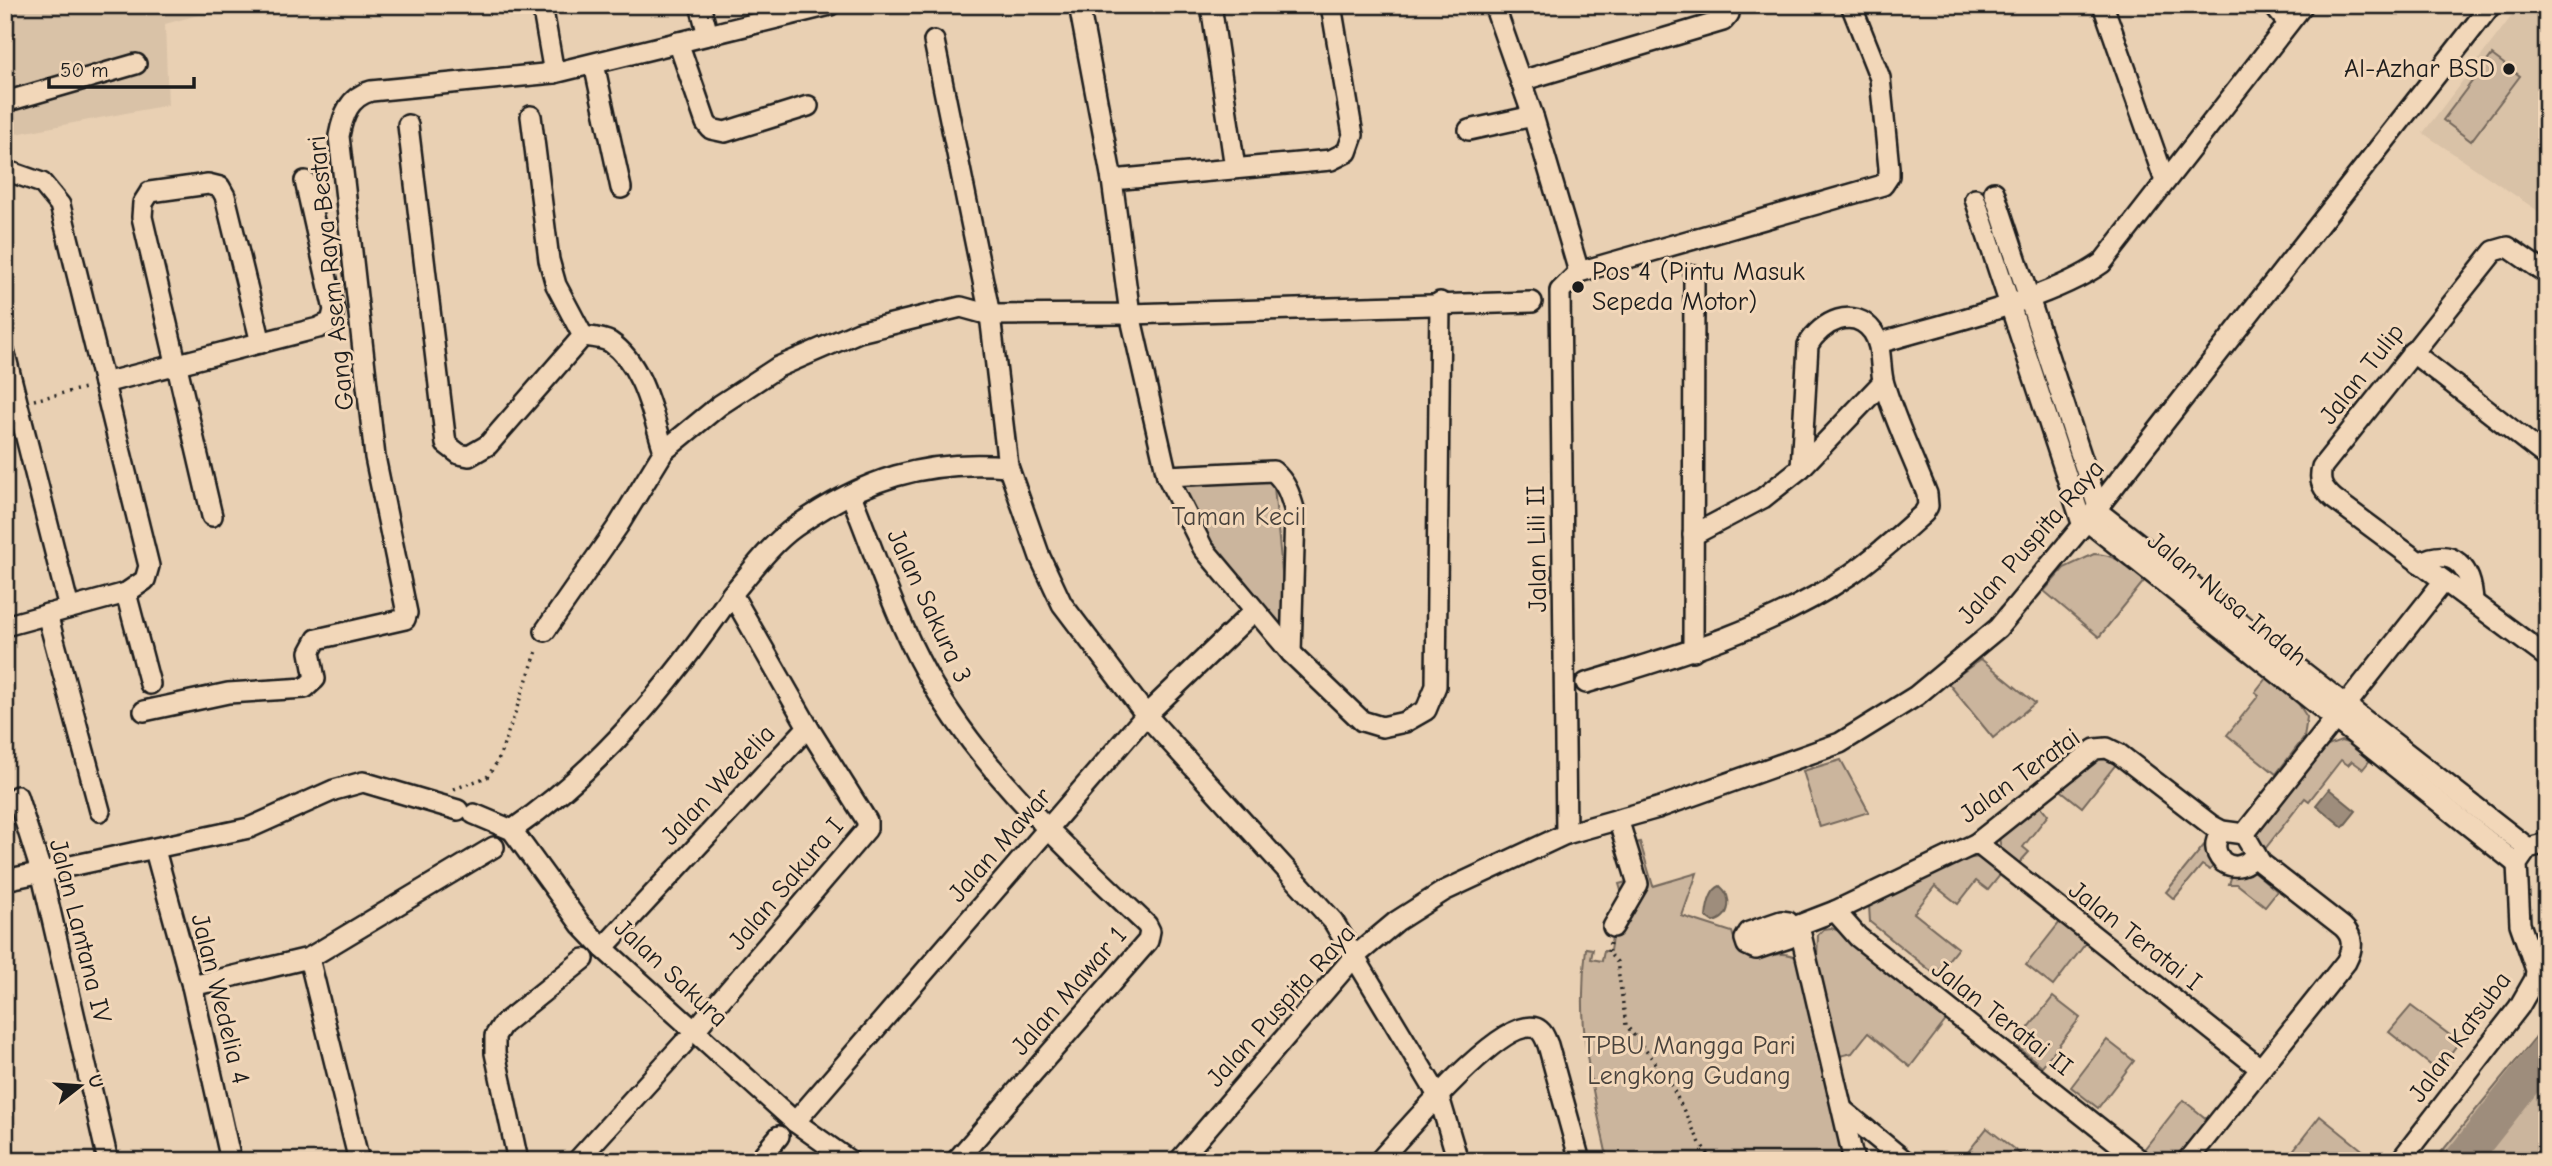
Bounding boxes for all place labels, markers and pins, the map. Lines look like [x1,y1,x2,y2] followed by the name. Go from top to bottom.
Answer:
[2344,54,2495,84] place label: Al-Azhar BSD
[2501,61,2517,77] marker: Al-Azhar BSD
[1592,257,1805,317] place label: Pos 4 (Pintu Masuk Sepeda Motor)
[1570,279,1586,295] marker: Pos 4 (Pintu Masuk Sepeda Motor)

